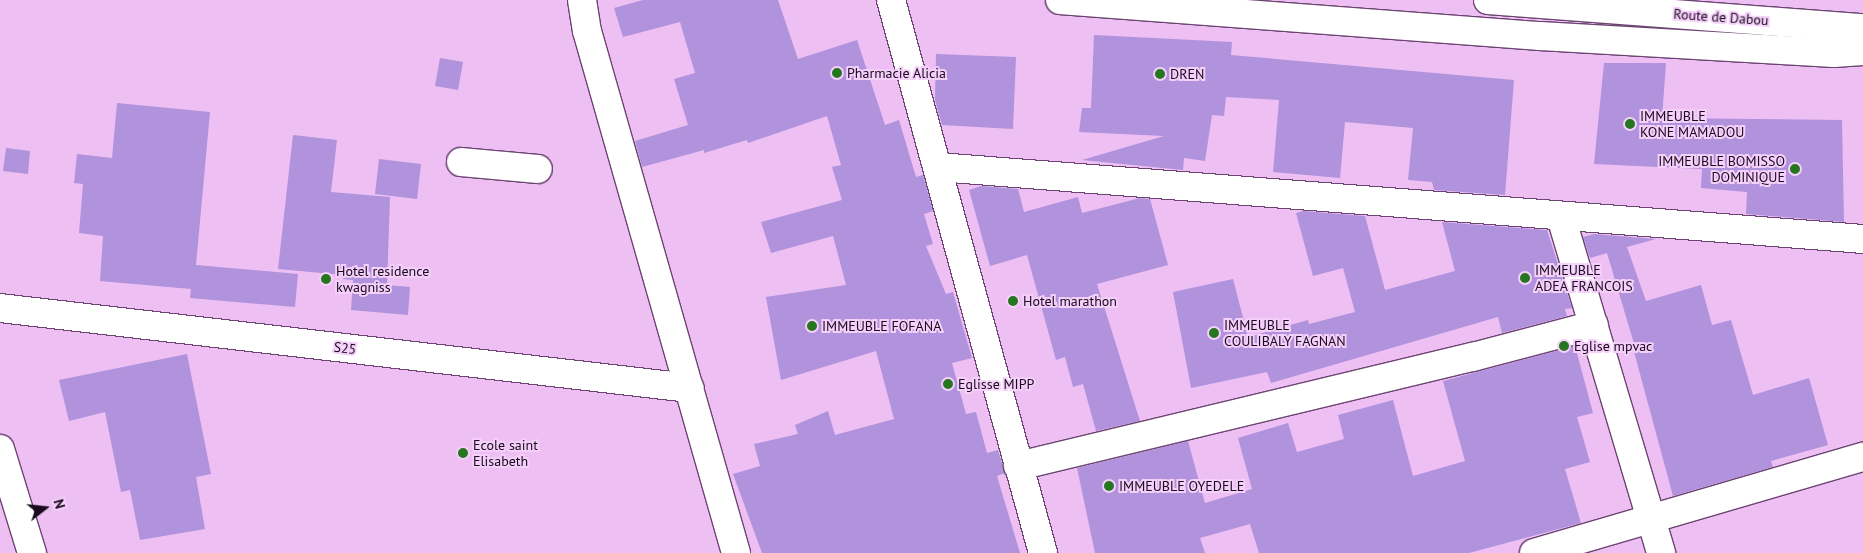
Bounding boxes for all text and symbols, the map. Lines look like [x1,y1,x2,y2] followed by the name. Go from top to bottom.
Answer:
[1673,5,1769,29] street label: Route de Dabou
[847,65,946,81] place label: Pharmacie Alicia
[1170,66,1204,82] place label: DREN
[831,67,843,79] marker: Pharmacie Alicia
[1154,68,1166,80] marker: DREN
[1640,108,1744,140] place label: IMMEUBLE KONE MAMADOU
[1624,118,1636,130] marker: IMMEUBLE KONE MAMADOU
[1658,153,1785,186] place label: IMMEUBLE BOMISSO DOMINIQUE
[1789,163,1801,175] marker: IMMEUBLE BOMISSO DOMINIQUE
[1535,262,1633,294] place label: IMMEUBLE ADEA FRANCOIS
[336,263,429,296] place label: Hotel residence kwagniss
[1519,272,1531,284] marker: IMMEUBLE ADEA FRANCOIS
[320,273,332,285] marker: Hotel residence kwagniss
[1023,293,1117,309] place label: Hotel marathon
[1007,295,1019,307] marker: Hotel marathon
[1224,317,1346,350] place label: IMMEUBLE COULIBALY FAGNAN
[822,318,941,334] place label: IMMEUBLE FOFANA
[806,320,818,332] marker: IMMEUBLE FOFANA
[1208,327,1220,339] marker: IMMEUBLE COULIBALY FAGNAN
[333,338,357,358] street label: S25
[1574,338,1652,354] place label: Eglise mpvac
[1558,340,1570,352] marker: Eglise mpvac
[958,376,1034,392] place label: Eglisse MIPP
[942,378,954,390] marker: Eglisse MIPP
[473,437,538,470] place label: Ecole saint Elisabeth
[457,447,469,459] marker: Ecole saint Elisabeth
[1119,478,1244,494] place label: IMMEUBLE OYEDELE
[1103,480,1115,492] marker: IMMEUBLE OYEDELE
[20,483,70,533] north arrow
[49,497,69,511] text: N

